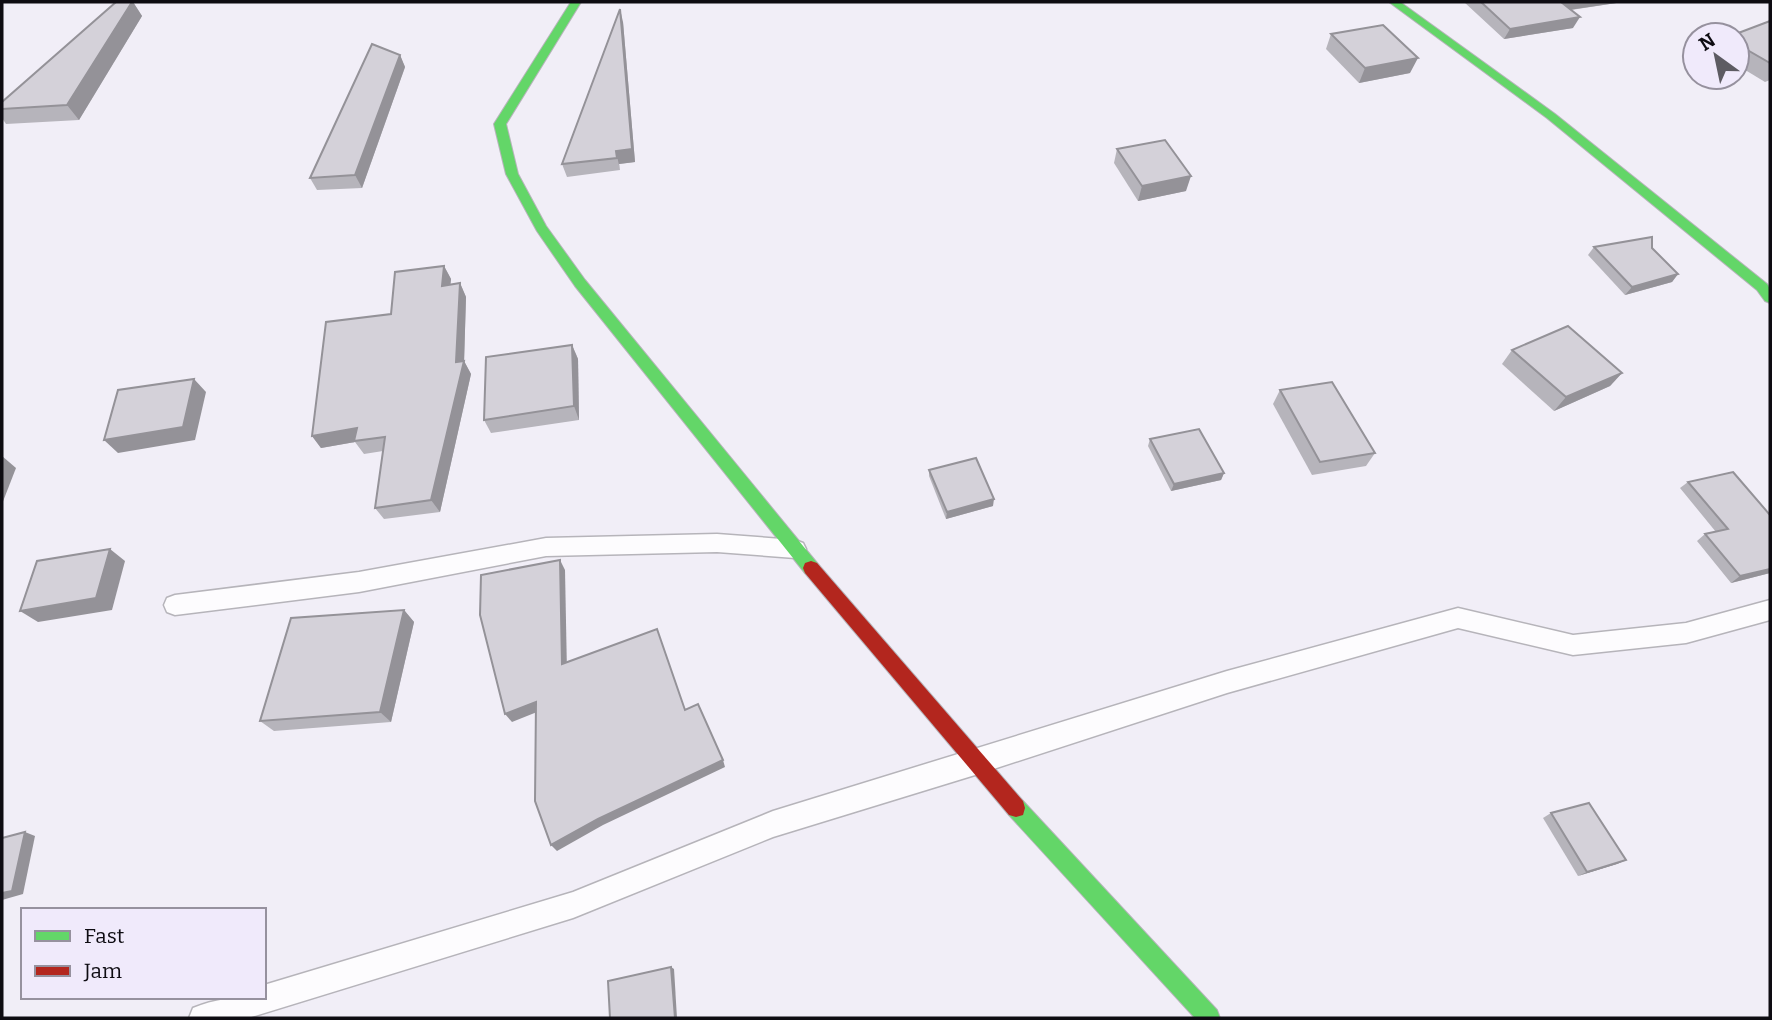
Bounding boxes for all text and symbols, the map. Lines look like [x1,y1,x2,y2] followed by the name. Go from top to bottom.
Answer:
[1681,21,1751,91] north arrow
[1695,28,1720,56] text: N
[21,908,266,999] legend
[84,923,125,949] text: Fast
[83,958,122,984] text: Jam

